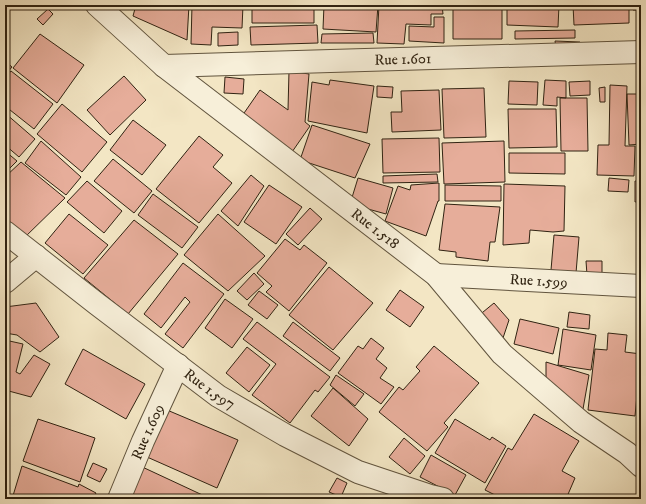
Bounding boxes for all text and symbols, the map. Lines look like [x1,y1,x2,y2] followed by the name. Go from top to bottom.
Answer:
[374,49,432,70] street label: Rue 1.601
[347,204,403,253] street label: Rue 1.518
[509,270,568,292] street label: Rue 1.599
[180,365,239,414] street label: Rue 1.597
[127,401,169,463] street label: Rue 1.609

